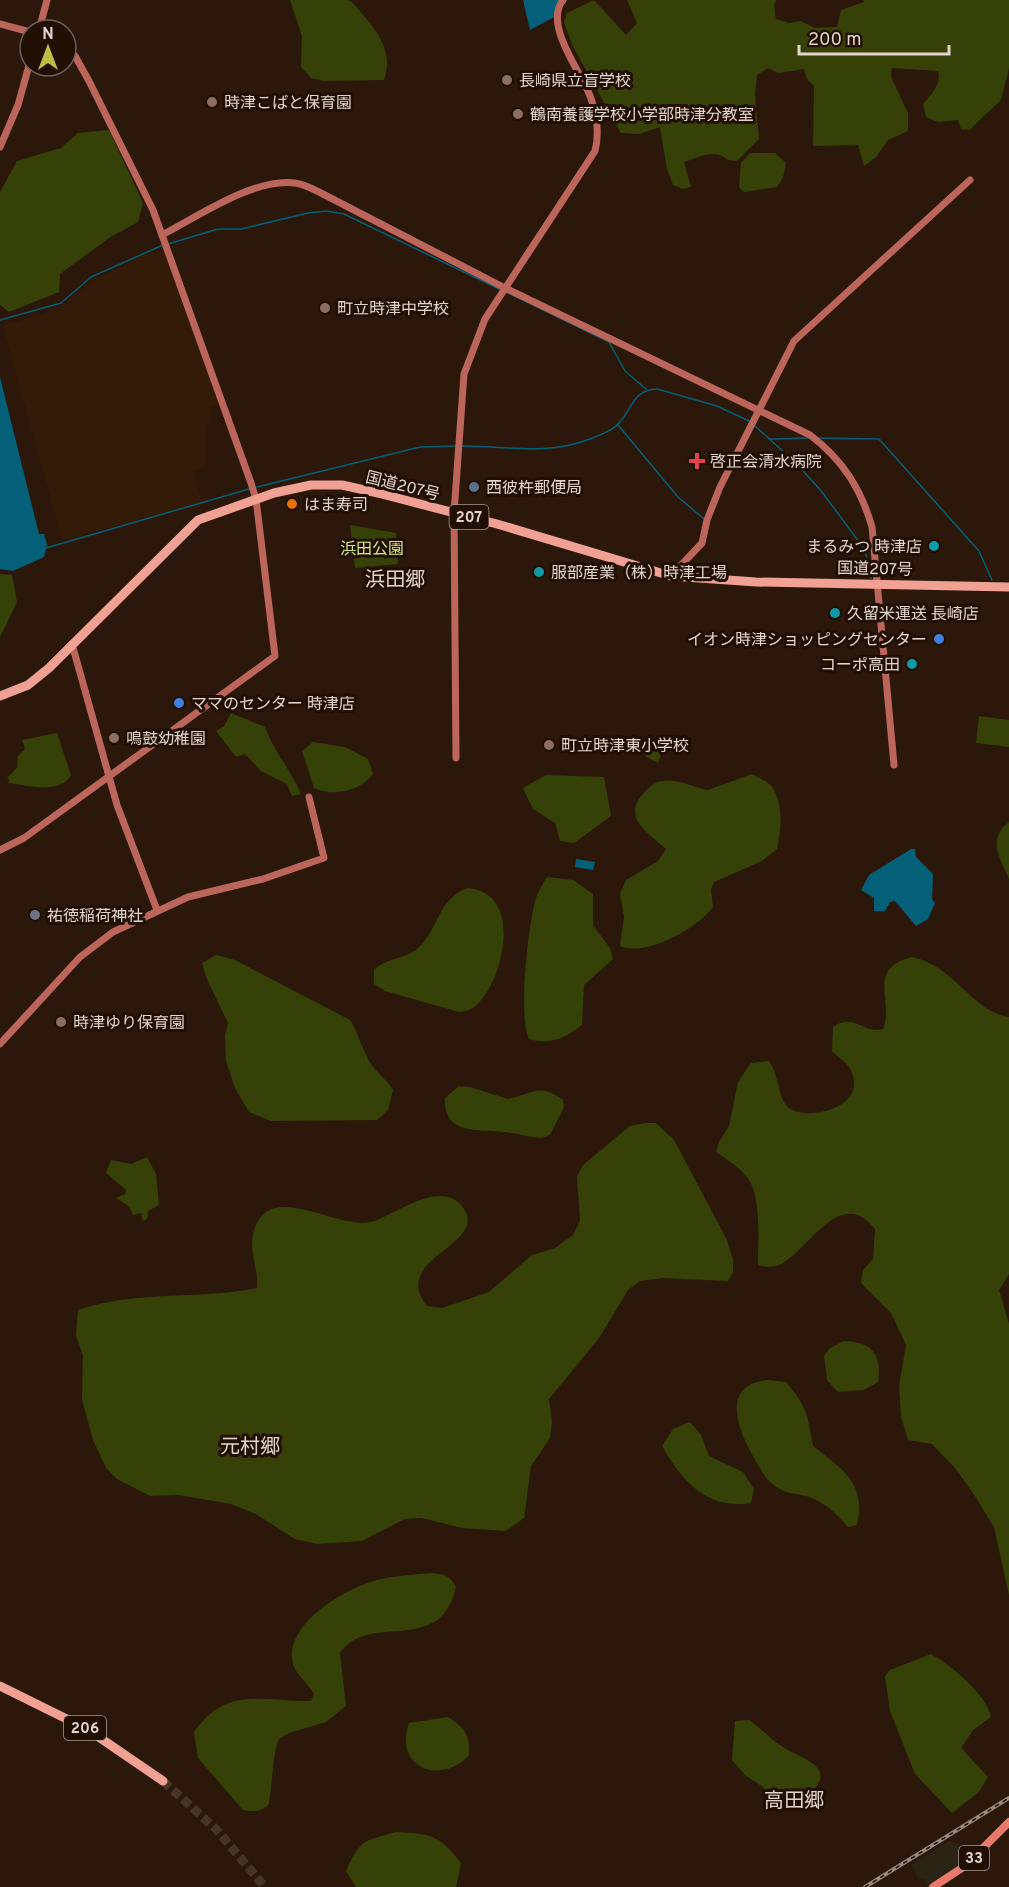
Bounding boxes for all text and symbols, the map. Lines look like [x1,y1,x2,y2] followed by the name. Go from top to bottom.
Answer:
[18,18,78,78] north arrow
[799,18,949,56] scale bar
[42,25,54,45] text: N
[808,29,861,52] text: 200 m
[519,72,631,92] place label: 長崎県立盲学校
[500,73,514,87] marker: 長崎県立盲学校
[224,94,352,114] place label: 時津こばと保育園
[205,95,219,109] marker: 時津こばと保育園
[530,106,754,126] place label: 鶴南養護学校小学部時津分教室
[511,107,525,121] marker: 鶴南養護学校小学部時津分教室
[337,300,449,320] place label: 町立時津中学校
[318,301,332,315] marker: 町立時津中学校
[688,452,706,470] marker: 啓正会清水病院
[710,453,822,473] place label: 啓正会清水病院
[363,468,442,506] street label: 国道207号
[486,479,582,499] place label: 西彼杵郵便局
[467,480,481,494] marker: 西彼杵郵便局
[304,496,368,516] place label: はま寿司
[285,497,299,511] marker: はま寿司
[450,505,488,529] road number: 207
[806,538,922,558] place label: まるみつ 時津店
[927,539,941,553] marker: まるみつ 時津店
[340,540,404,560] park label: 浜田公園
[837,559,913,581] street label: 国道207号
[551,564,727,584] place label: 服部産業（株）時津工場
[532,565,546,579] marker: 服部産業（株）時津工場
[365,568,425,594] district label: 浜田郷
[847,605,979,625] place label: 久留米運送 長崎店
[828,606,842,620] marker: 久留米運送 長崎店
[687,631,927,651] place label: イオン時津ショッピングセンター
[932,632,946,646] marker: イオン時津ショッピングセンター
[820,656,900,676] place label: コーポ高田
[905,657,919,671] marker: コーポ高田
[191,695,355,715] place label: ママのセンター 時津店
[172,696,186,710] marker: ママのセンター 時津店
[126,730,206,750] place label: 鳴鼓幼稚園
[107,731,121,745] marker: 鳴鼓幼稚園
[561,737,689,757] place label: 町立時津東小学校
[542,738,556,752] marker: 町立時津東小学校
[47,907,143,927] place label: 祐徳稲荷神社
[28,908,42,922] marker: 祐徳稲荷神社
[73,1014,185,1034] place label: 時津ゆり保育園
[54,1015,68,1029] marker: 時津ゆり保育園
[220,1435,280,1461] district label: 元村郷
[64,1716,106,1740] road number: 206
[764,1789,824,1815] district label: 高田郷
[959,1846,989,1870] road number: 33

